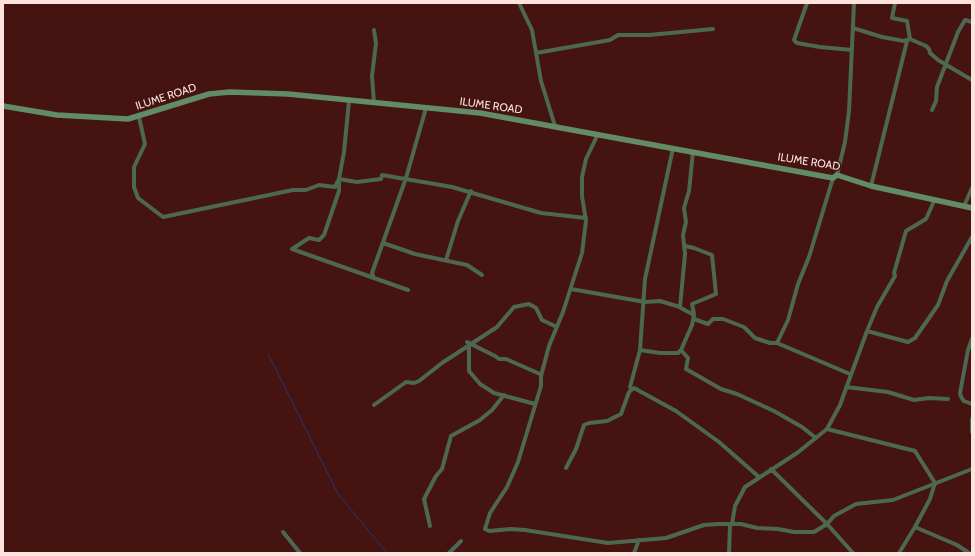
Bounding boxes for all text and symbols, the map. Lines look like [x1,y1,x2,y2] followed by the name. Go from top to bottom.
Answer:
[134,81,198,113] street label: ILUME ROAD
[459,95,523,117] street label: ILUME ROAD
[777,151,841,173] street label: ILUME ROAD

